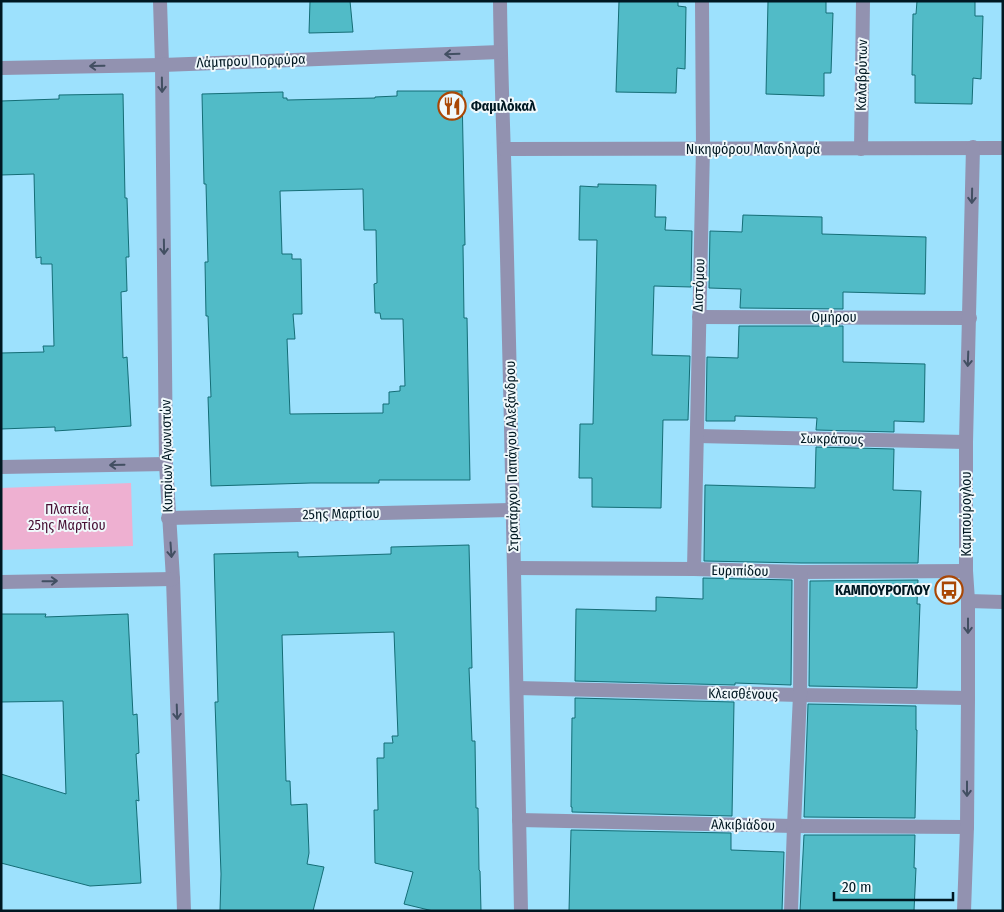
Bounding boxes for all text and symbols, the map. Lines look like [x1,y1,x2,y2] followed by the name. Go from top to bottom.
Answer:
[853,39,871,111] street label: Καλαβρύτων
[444,49,460,59] one-way arrow
[196,51,306,71] street label: Λάμπρου Πορφύρα
[89,61,106,71] one-way arrow
[157,76,167,93] one-way arrow
[437,91,467,121] restaurant icon: Φαμιλόκαλ
[471,98,537,115] place label: Φαμιλόκαλ
[686,141,820,158] street label: Νικηφόρου Μανδηλαρά
[967,188,977,204] one-way arrow
[159,239,169,255] one-way arrow
[690,258,708,312] street label: Διστόμου
[811,309,857,326] street label: Ομήρου
[964,350,973,366] one-way arrow
[502,360,522,552] street label: Στρατάρχου Παπάγου Αλεξάνδρου
[158,399,176,513] street label: Κυπρίων Αγωνιστών
[800,430,864,448] street label: Σωκράτους
[109,460,126,470] one-way arrow
[958,471,975,557] street label: Καμπούρογλου
[28,501,106,534] park label: Πλατεία 25ης Μαρτίου
[302,505,380,523] street label: 25ης Μαρτίου
[166,542,175,558] one-way arrow
[711,562,769,580] street label: Ευριπίδου
[934,575,964,605] bus stop icon: ΚΑΜΠΟΥΡΟΓΛΟΥ
[42,576,58,586] one-way arrow
[835,582,930,599] place label: ΚΑΜΠΟΥΡΟΓΛΟΥ
[963,618,973,634] one-way arrow
[708,685,778,703] street label: Κλεισθένους
[172,704,182,720] one-way arrow
[962,780,972,796] one-way arrow
[711,816,775,834] street label: Αλκιβιάδου
[834,870,953,902] scale bar
[842,878,872,896] text: 20 m

